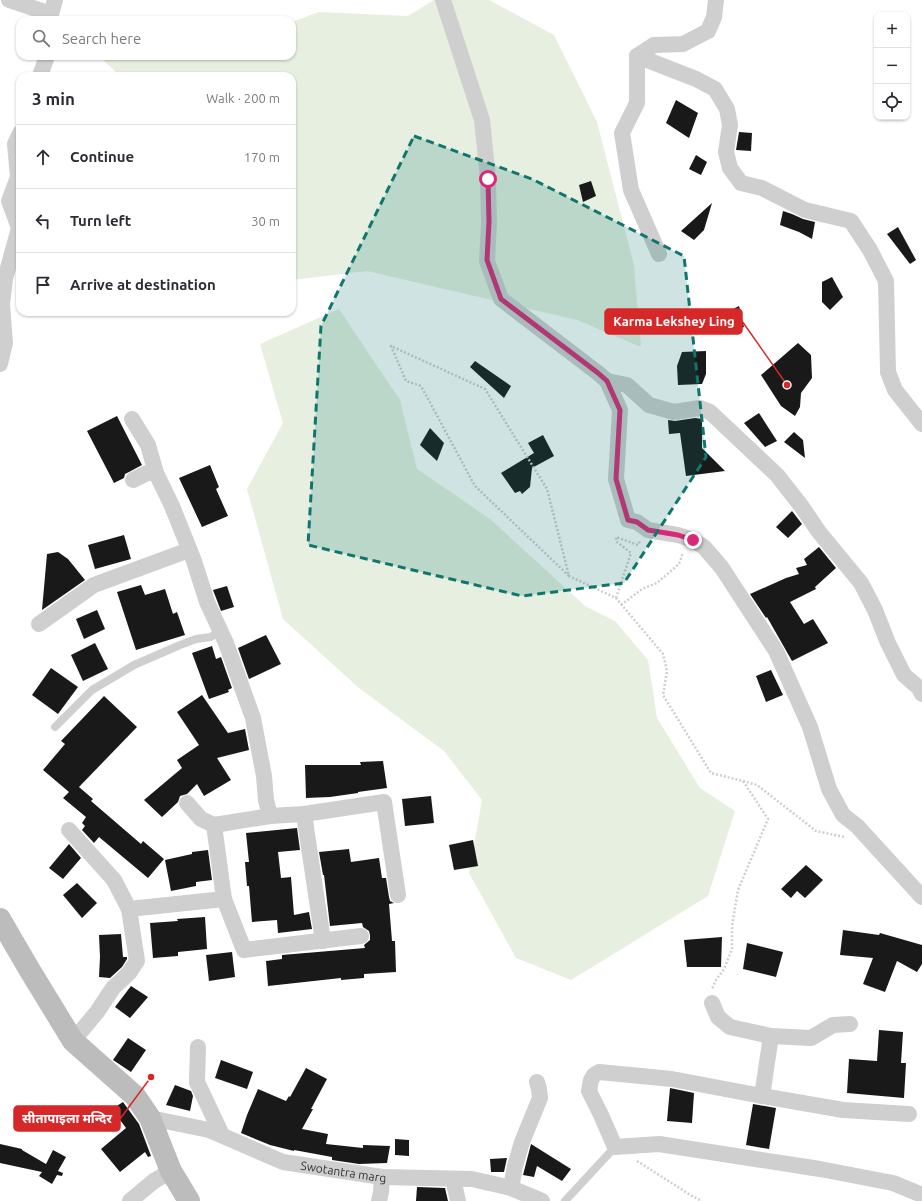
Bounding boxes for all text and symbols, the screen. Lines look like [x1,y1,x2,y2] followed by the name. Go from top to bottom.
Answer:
[874,12,910,120] map controls
[874,12,910,48] button: +
[16,16,296,60] search box
[30,27,52,49] icon: search
[62,30,141,47] text: Search here
[874,48,910,84] button: −
[874,84,910,120] button: locate
[32,89,75,108] text: 3 min
[206,91,280,105] text: Walk · 200 m
[32,146,54,168] icon: ahead
[70,148,134,165] text: Continue
[244,150,280,164] text: 170 m
[479,170,497,188] route start
[32,210,54,232] icon: left
[70,212,131,229] text: Turn left
[251,214,280,228] text: 30 m
[32,274,54,296] icon: arrive
[70,276,216,293] text: Arrive at destination
[605,309,742,334] callout: Karma Lekshey Ling
[613,314,735,328] text: Karma Lekshey Ling
[684,531,702,549] route end
[14,1106,120,1131] callout: सीतापाइला मन्दिर
[22,1111,112,1126] text: सीतापाइला मन्दिर
[300,1158,386,1184] street label: Swotantra marg

